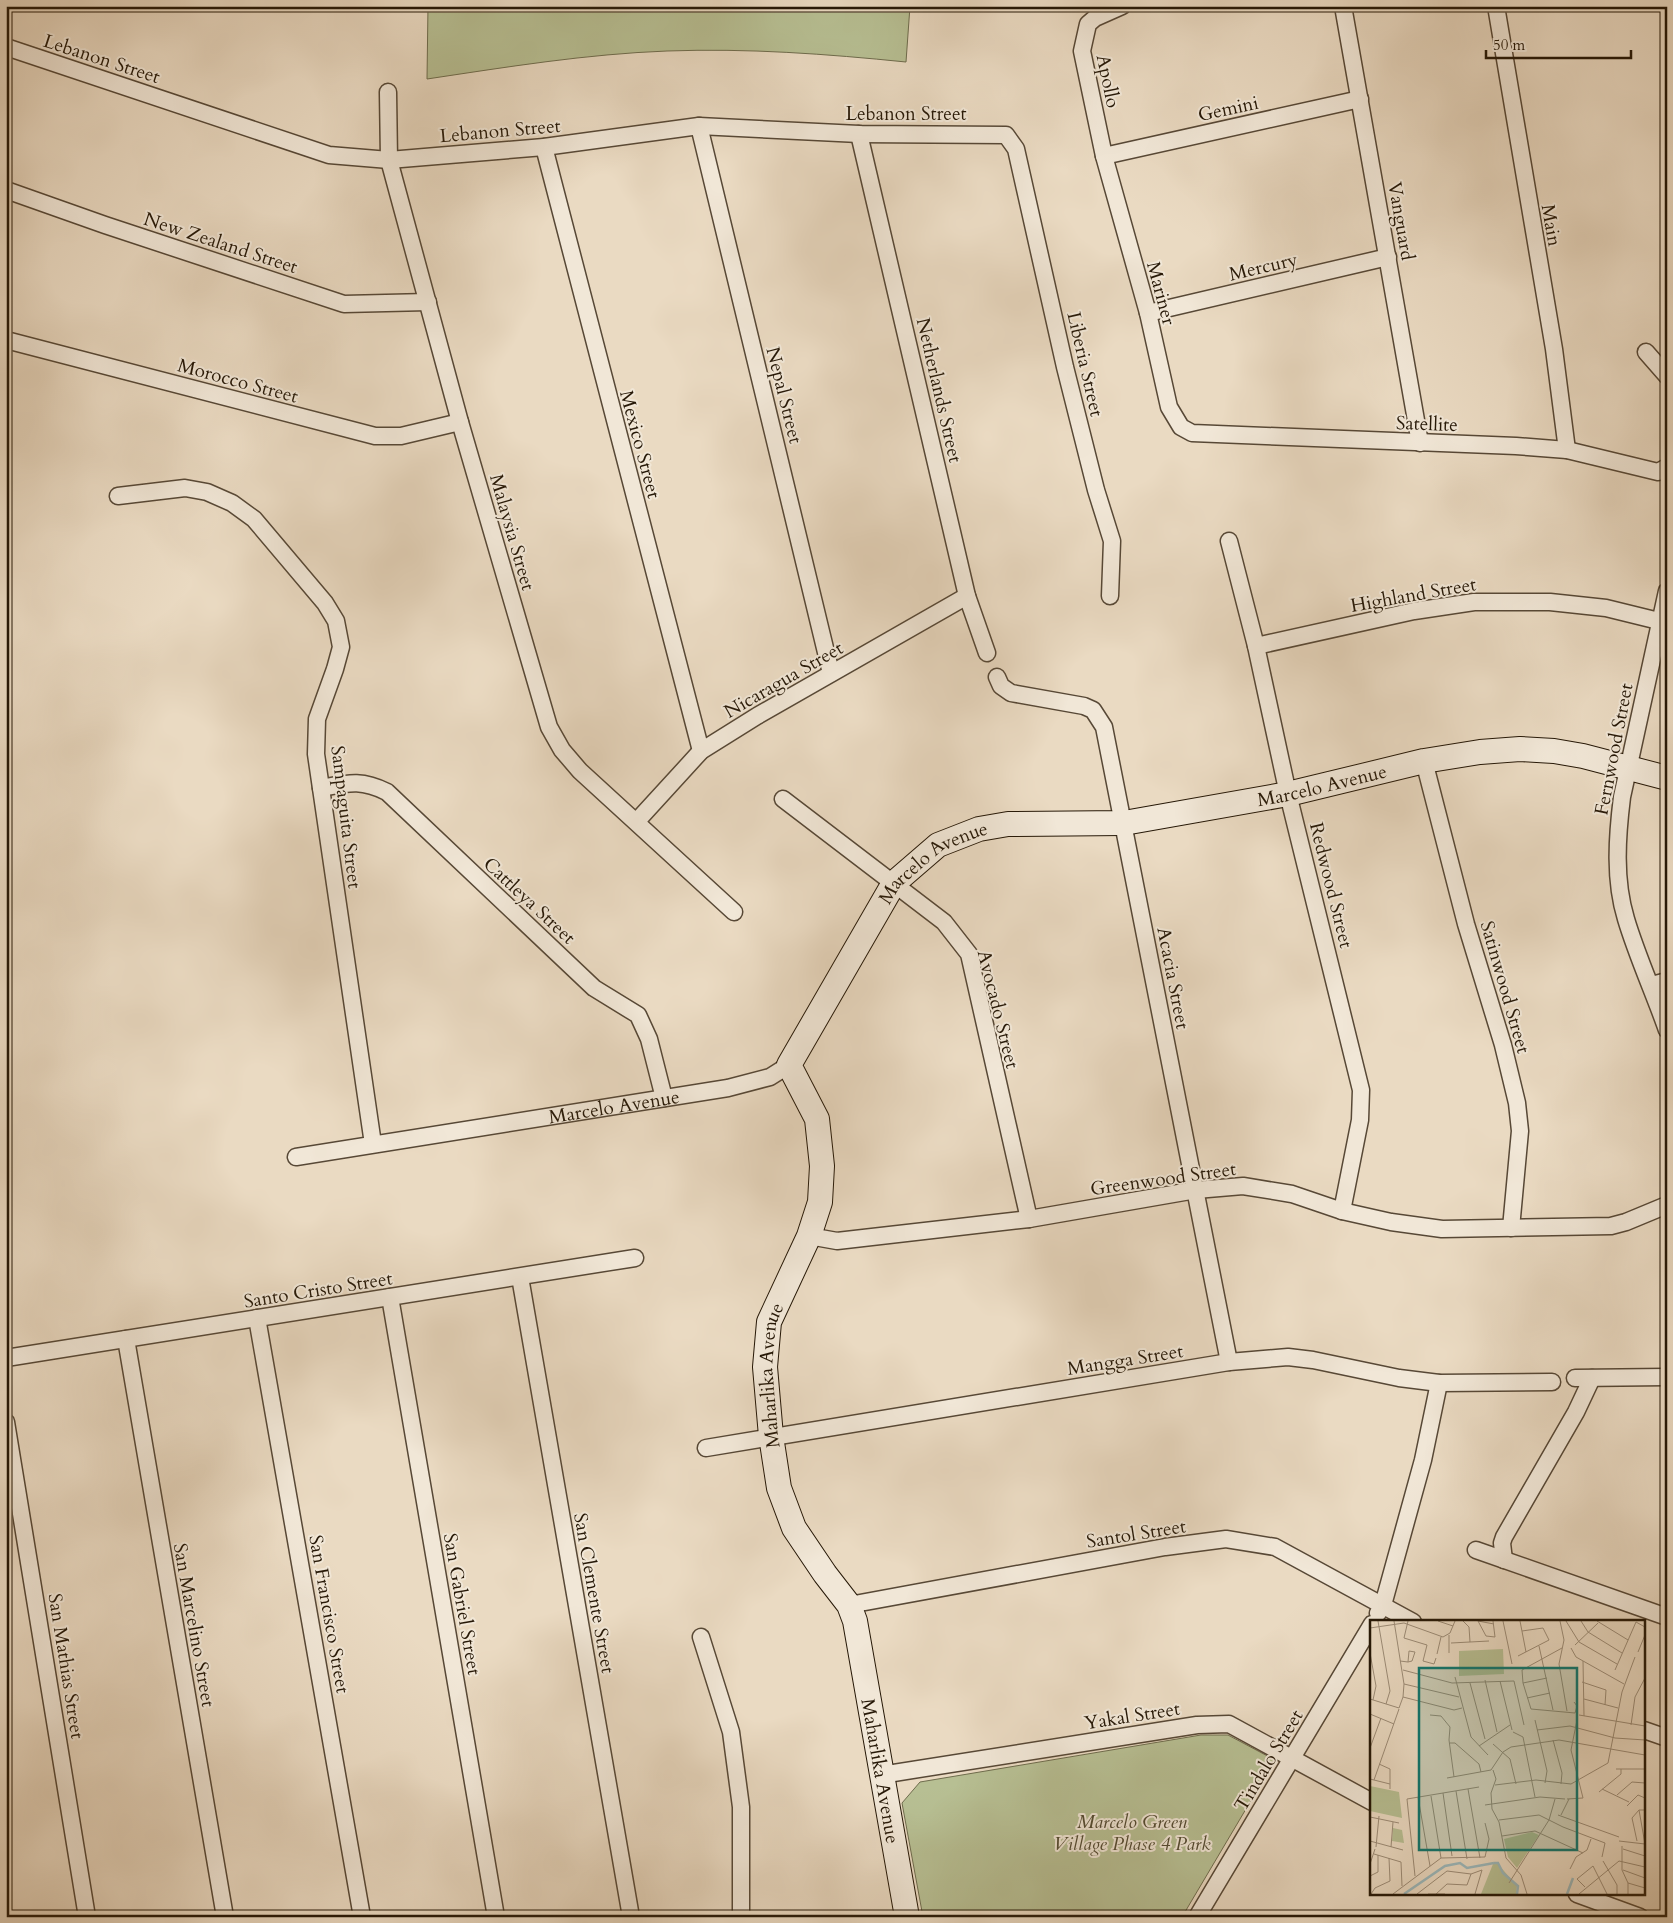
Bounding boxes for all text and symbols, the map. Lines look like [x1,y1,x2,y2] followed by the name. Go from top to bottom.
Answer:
[40,28,163,90] street label: Lebanon Street
[1486,28,1630,60] scale bar
[1493,35,1525,55] text: 50 m
[1090,52,1126,110] street label: Apollo
[1196,90,1261,128] street label: Gemini
[845,101,967,127] street label: Lebanon Street
[439,113,562,149] street label: Lebanon Street
[1381,180,1421,262] street label: Vanguard
[1535,202,1568,248] street label: Main
[140,206,301,280] street label: New Zealand Street
[1226,246,1300,287] street label: Mercury
[1140,259,1182,328] street label: Mariner
[1060,309,1110,419] street label: Liberia Street
[910,315,968,465] street label: Netherlands Street
[759,344,809,446] street label: Nepal Street
[175,352,301,410] street label: Morocco Street
[613,387,667,501] street label: Mexico Street
[1396,410,1458,438] street label: Satellite
[483,471,541,593] street label: Malaysia Street
[1348,571,1478,619] street label: Highland Street
[719,635,848,725] street label: Nicaragua Street
[1588,681,1640,817] street label: Fernwood Street
[324,744,368,890] street label: Sampaguita Street
[1255,758,1390,813] street label: Marcelo Avenue
[873,816,989,909] street label: Marcelo Avenue
[1303,820,1359,951] street label: Redwood Street
[478,851,581,950] street label: Cattleya Street
[1474,918,1536,1057] street label: Satinwood Street
[1150,925,1196,1031] street label: Acacia Street
[971,947,1025,1071] street label: Avocado Street
[547,1084,681,1130] street label: Marcelo Avenue
[1089,1156,1238,1202] street label: Greenwood Street
[242,1265,394,1315] street label: Santo Cristo Street
[753,1298,790,1450] street label: Maharlika Avenue
[1065,1338,1185,1382] street label: Mangga Street
[567,1511,621,1675] street label: San Clemente Street
[1085,1513,1188,1555] street label: Santol Street
[437,1531,487,1677] street label: San Gabriel Street
[302,1533,356,1695] street label: San Francisco Street
[167,1541,221,1709] street label: San Marcelino Street
[42,1592,90,1741] street label: San Mathias Street
[1370,1620,1646,1896] inset map
[1083,1696,1182,1736] street label: Yakal Street
[854,1697,906,1846] street label: Maharlika Avenue
[1228,1705,1309,1816] street label: Tindalo Street
[1053,1809,1211,1857] park label: Marcelo Green Village Phase 4 Park

